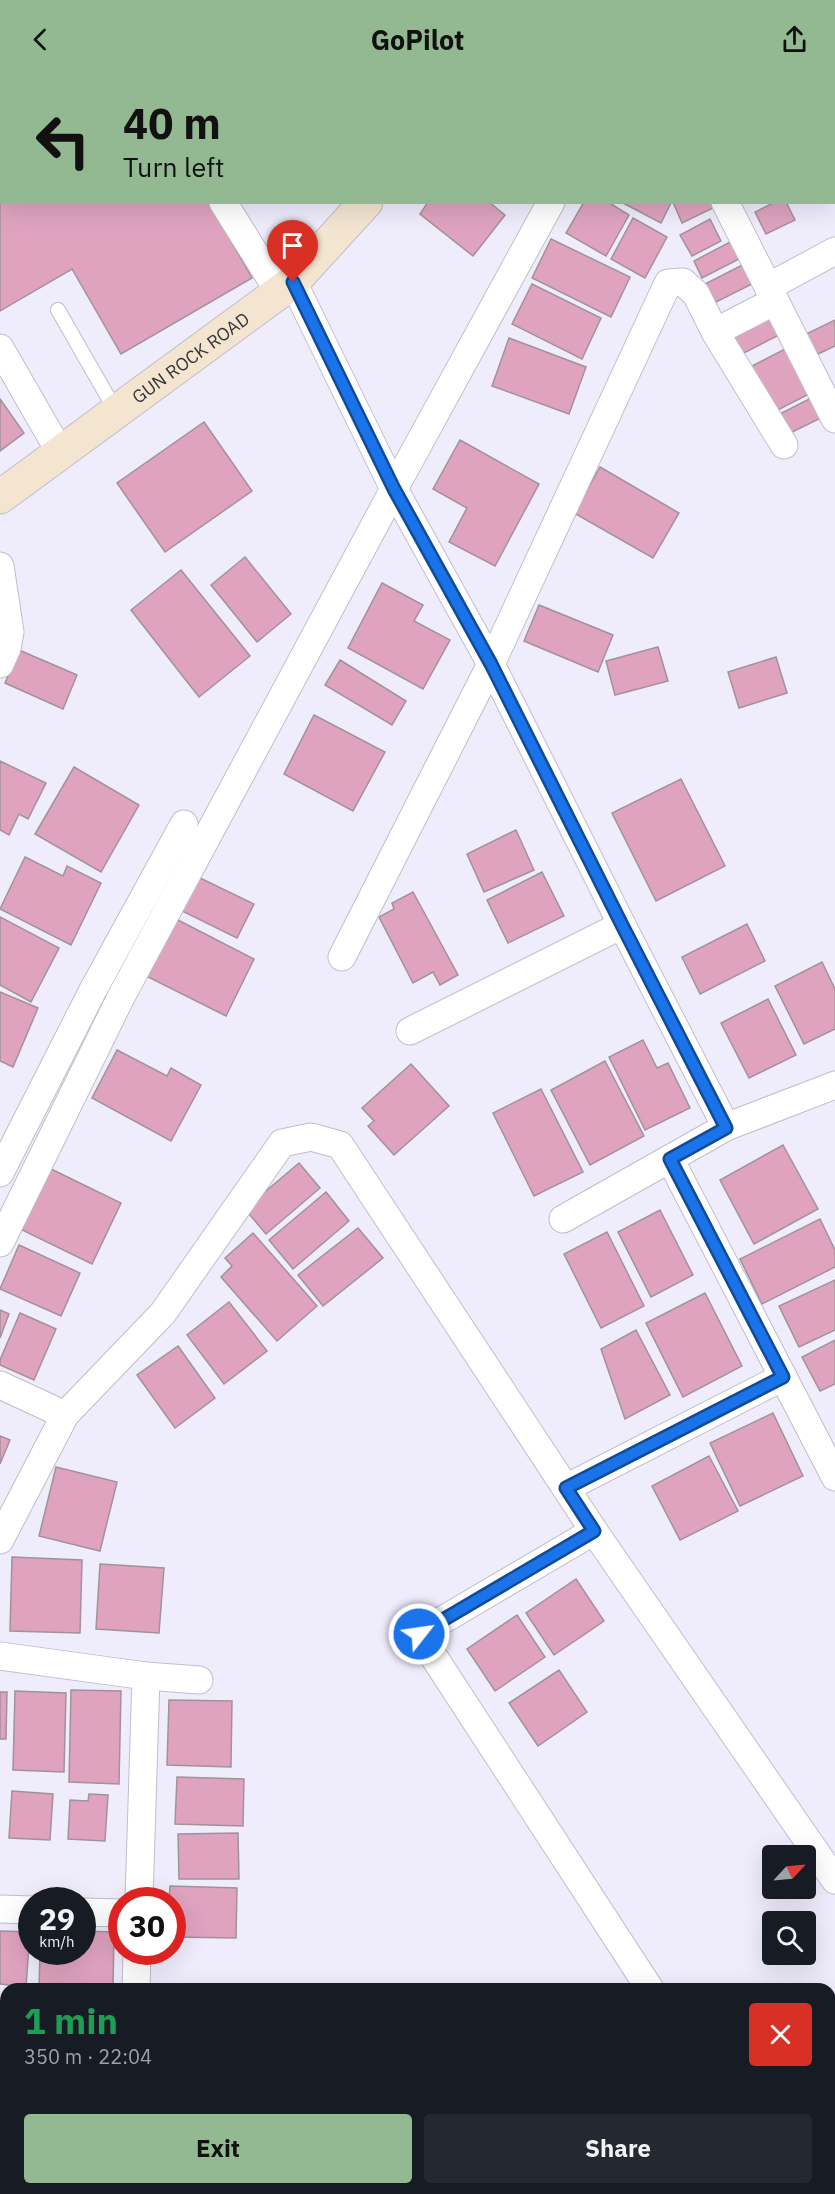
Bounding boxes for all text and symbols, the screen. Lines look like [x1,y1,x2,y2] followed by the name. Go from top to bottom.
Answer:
[371,22,464,57] text: GoPilot
[24,23,57,56] icon: back
[778,23,811,56] icon: share
[123,96,221,151] text: 40 m
[24,102,102,180] icon: left
[123,149,224,184] text: Turn left
[267,220,318,282] pin
[276,229,309,262] icon: arrive
[127,307,254,408] street label: GUN ROCK ROAD
[387,1602,451,1666] position arrow
[762,1845,816,1899] north arrow
[762,1845,816,1965] map controls
[108,1887,186,1965] speed limit sign: 30
[39,1899,75,1938] text: 29
[762,1911,816,1965] button: search
[39,1932,75,1951] text: km/h
[24,1997,118,2044] text: 1 min
[749,2003,812,2066] button: close
[24,2043,152,2070] text: 350 m · 22:04
[24,2114,412,2183] button: Exit
[424,2114,812,2183] button: Share

